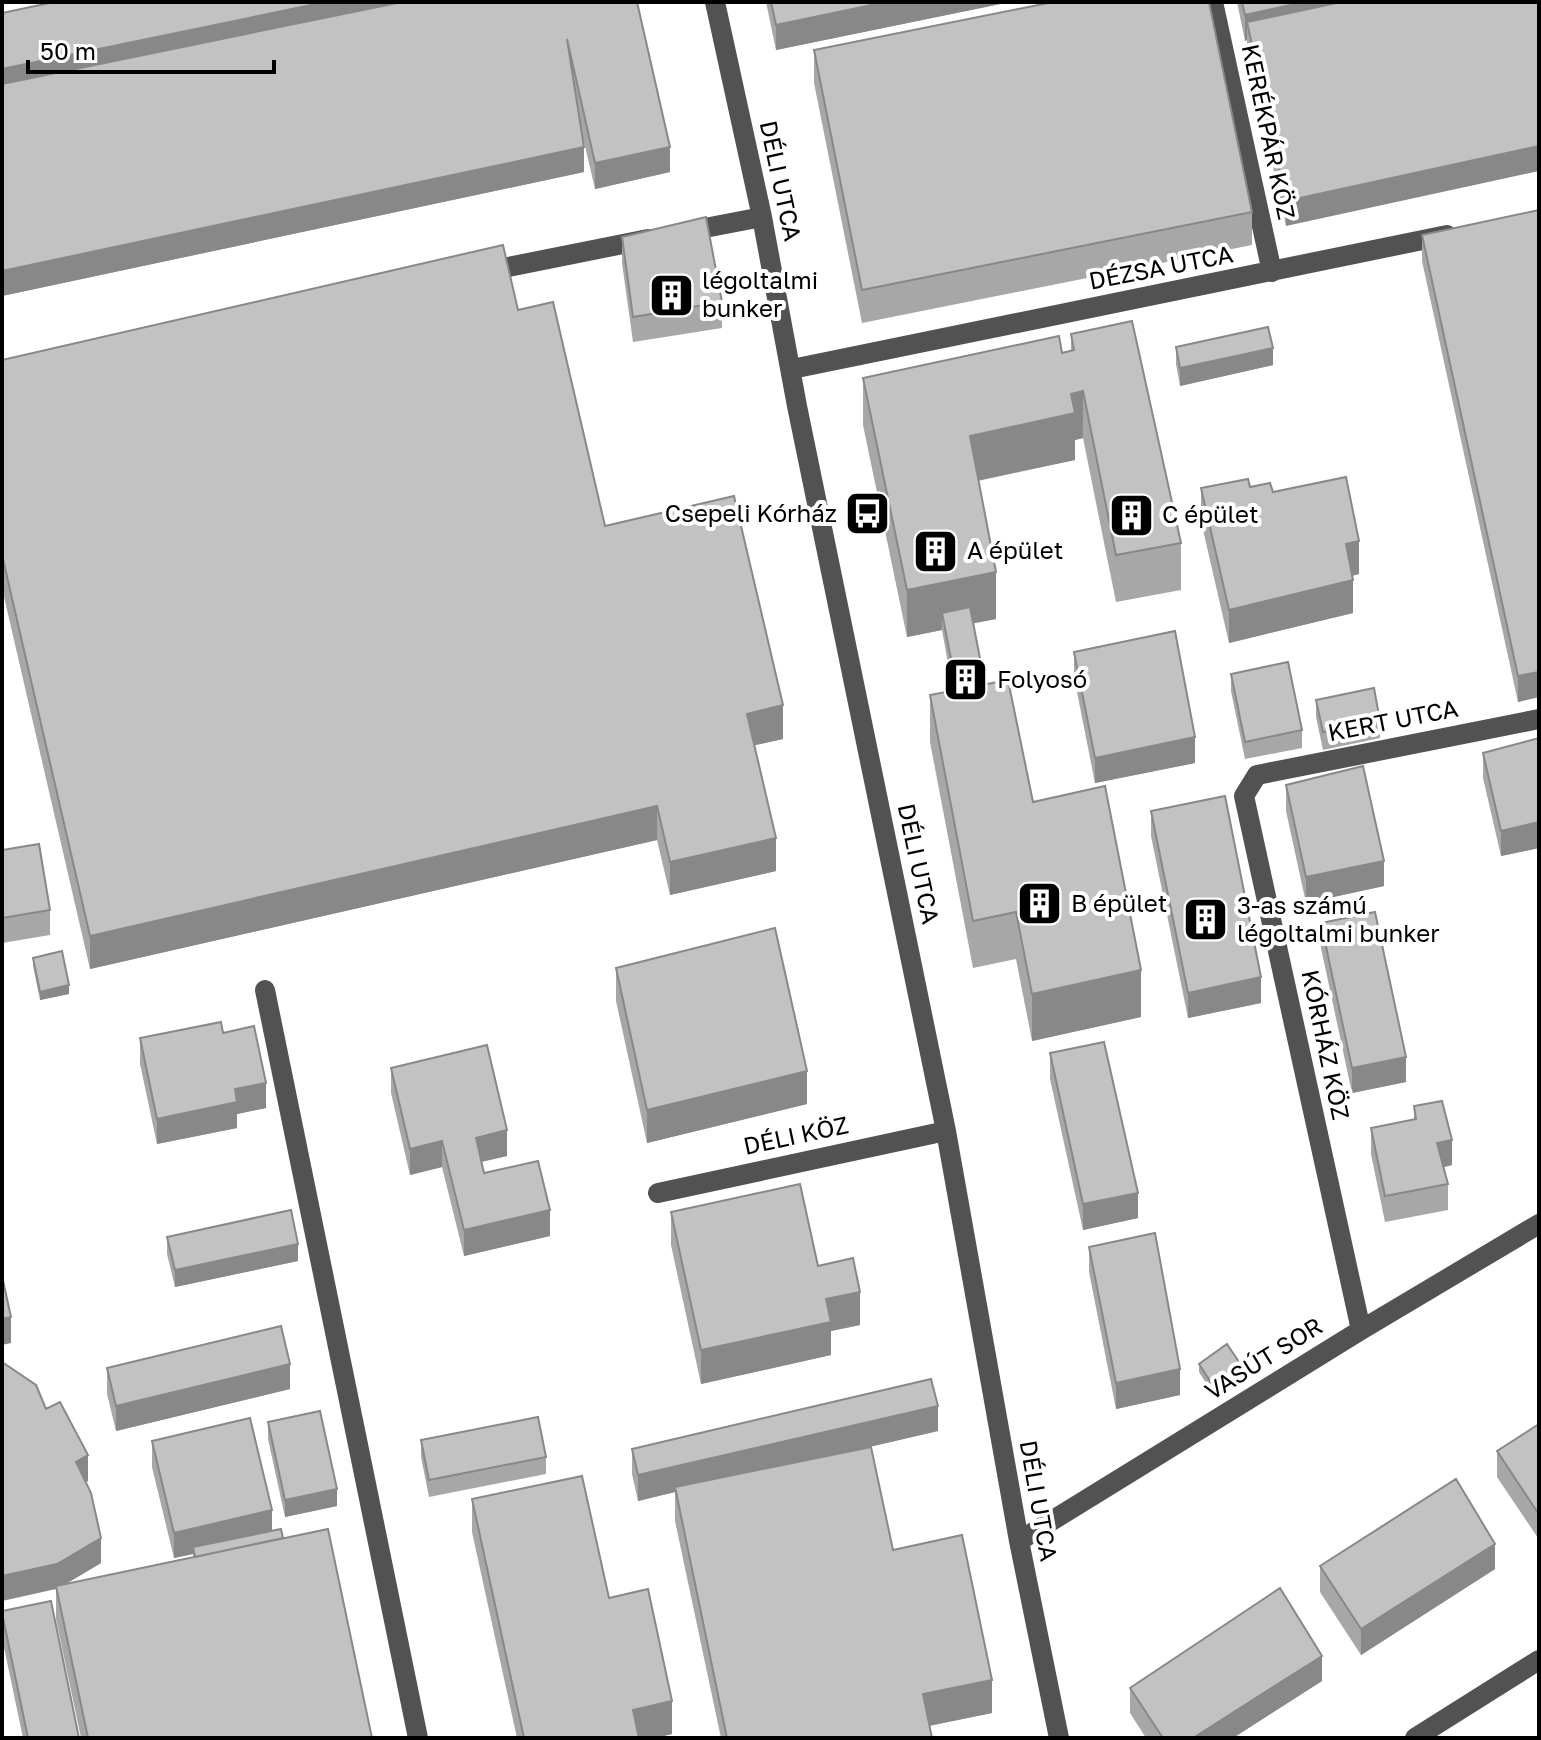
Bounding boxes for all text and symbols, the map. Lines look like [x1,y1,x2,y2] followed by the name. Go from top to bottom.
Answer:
[28,24,274,74] scale bar
[40,36,96,65] text: 50 m
[1237,41,1302,222] street label: KERÉKPÁR KÖZ
[755,118,808,244] street label: DÉLI UTCA
[1086,238,1235,295] street label: DÉZSA UTCA
[702,265,818,322] place label: légoltalmi bunker
[647,271,695,319] building icon: légoltalmi bunker
[844,490,892,538] bus stop icon: Csepeli Kórház
[1107,491,1155,539] building icon: C épület
[665,498,837,527] place label: Csepeli Kórház
[1162,499,1258,528] place label: C épület
[912,527,960,575] building icon: A épület
[967,535,1063,564] place label: A épület
[942,656,990,704] building icon: Folyosó
[997,664,1087,693] place label: Folyosó
[1325,693,1460,746] street label: KERT UTCA
[893,801,946,927] street label: DÉLI UTCA
[1016,880,1064,928] building icon: B épület
[1071,888,1167,917] place label: B épület
[1237,890,1440,947] place label: 3-as számú légoltalmi bunker
[1182,896,1230,944] building icon: 3-as számú légoltalmi bunker
[1296,967,1357,1122] street label: KÓRHÁZ KÖZ
[741,1109,851,1160] street label: DÉLI KÖZ
[1199,1310,1327,1405] street label: VASÚT SOR
[1015,1438,1064,1564] street label: DÉLI UTCA

